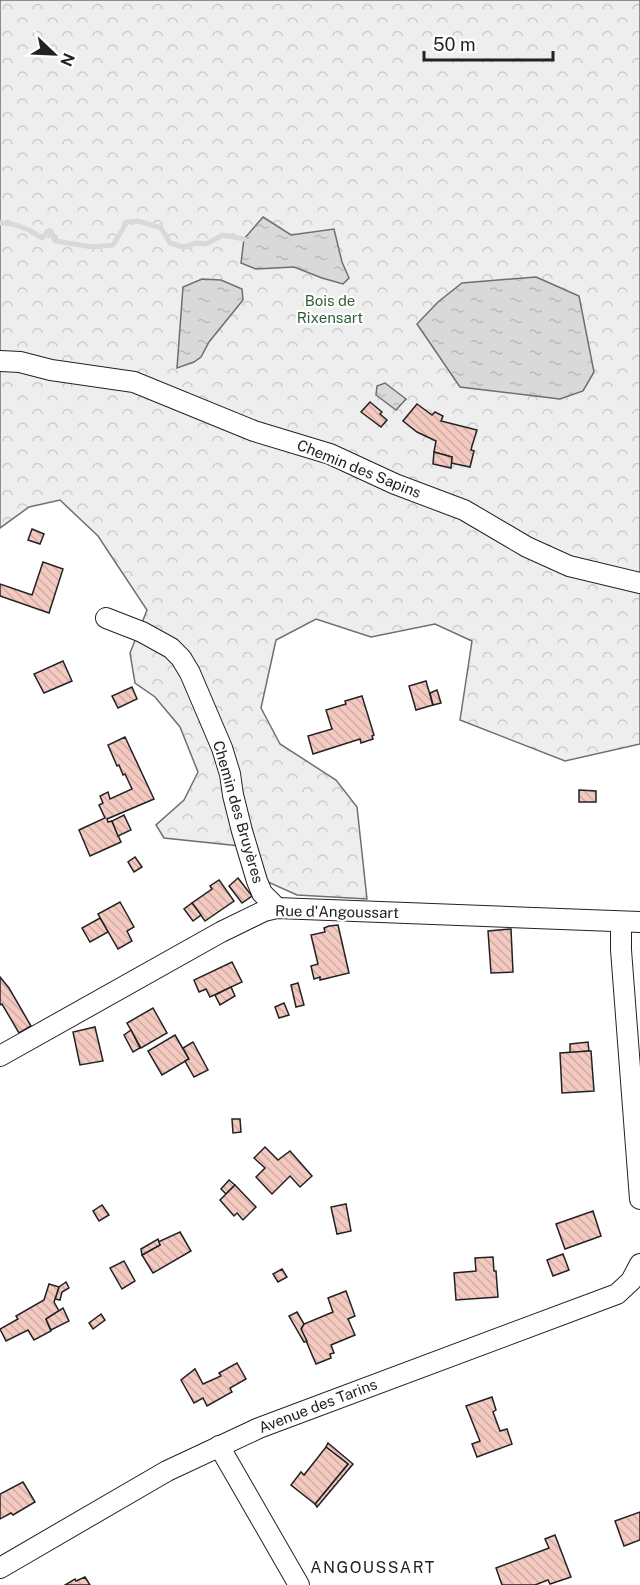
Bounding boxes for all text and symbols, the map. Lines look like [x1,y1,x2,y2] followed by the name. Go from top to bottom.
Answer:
[24,24,84,84] north arrow
[424,24,553,62] scale bar
[433,34,476,55] text: 50 m
[56,50,79,69] text: N
[297,292,363,326] park label: Bois de Rixensart
[295,436,424,501] street label: Chemin des Sapins
[210,739,267,885] street label: Chemin des Bruyères
[275,902,399,921] street label: Rue d'Angoussart
[256,1375,380,1436] street label: Avenue des Tarins
[310,1558,436,1577] district label: ANGOUSSART

